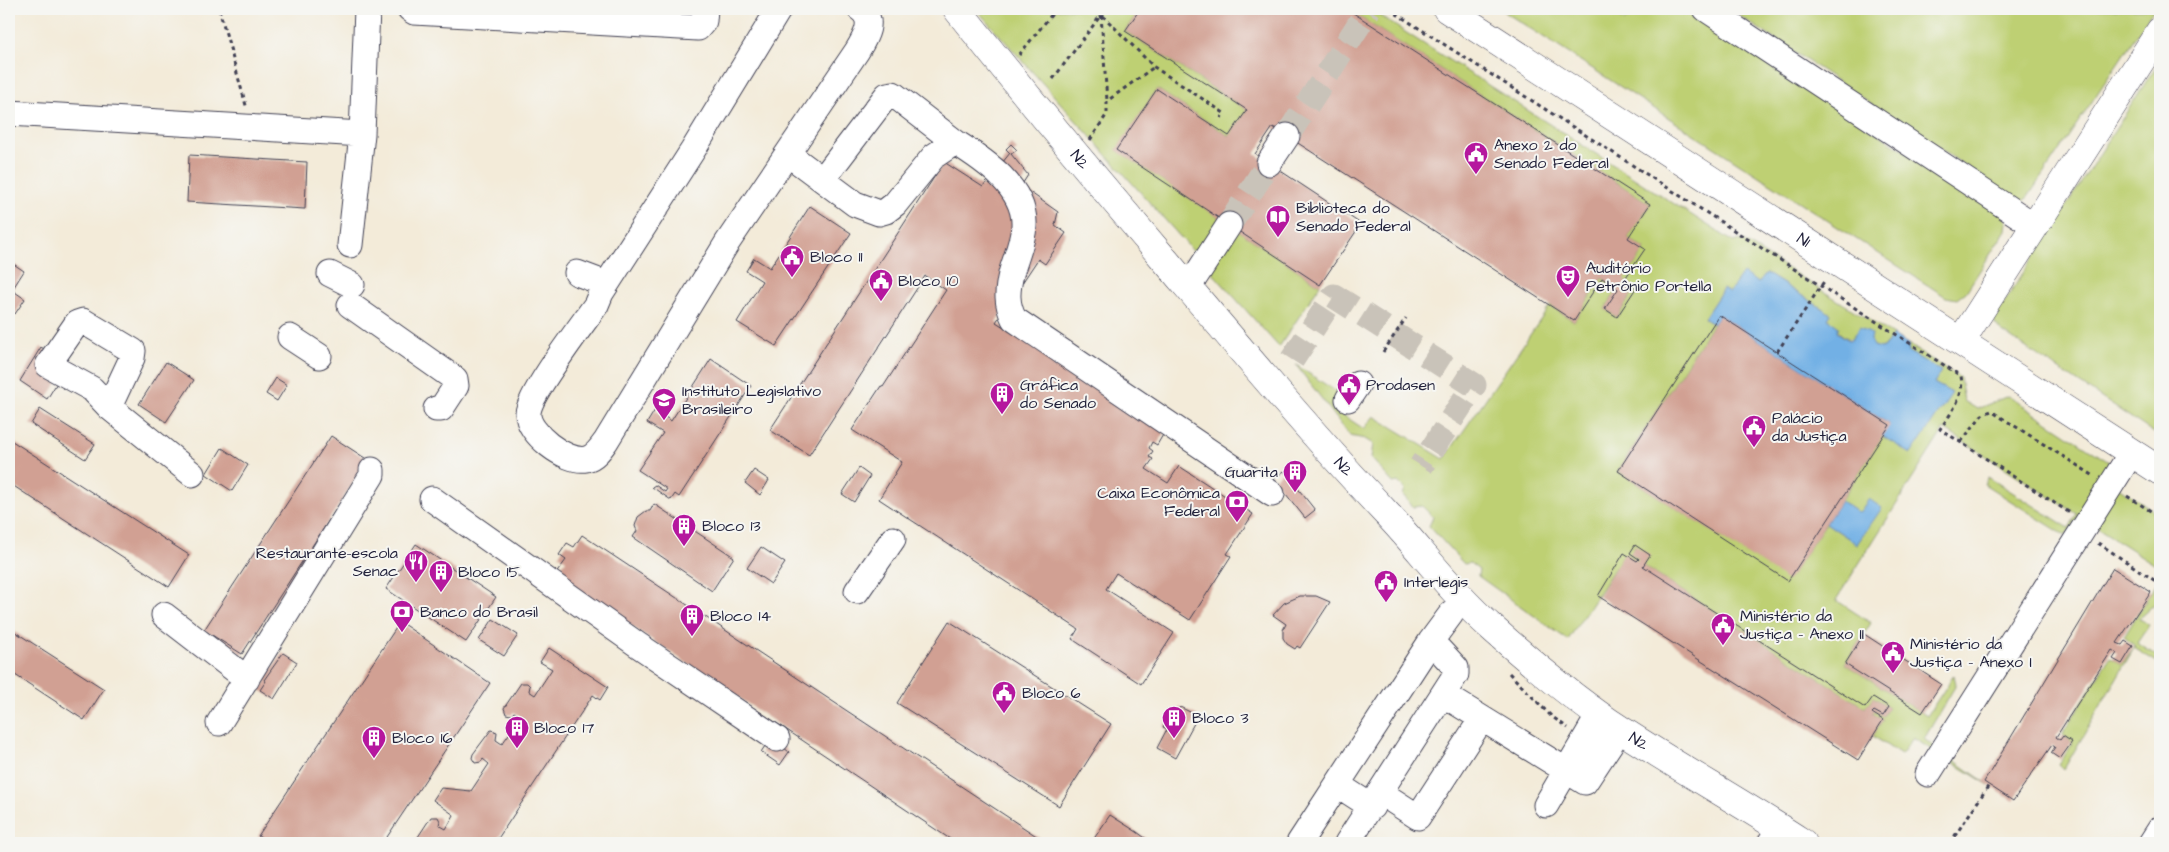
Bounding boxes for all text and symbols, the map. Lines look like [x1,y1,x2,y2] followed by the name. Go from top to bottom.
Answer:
[1494,134,1609,174] place label: Anexo 2 do Senado Federal
[1463,141,1489,175] public building icon: Anexo 2 do Senado Federal
[1065,145,1094,174] street label: N2
[1296,197,1411,237] place label: Biblioteca do Senado Federal
[1265,204,1291,238] library icon: Biblioteca do Senado Federal
[1793,228,1815,253] street label: N1
[779,244,805,278] public building icon: Bloco 11
[810,246,863,268] place label: Bloco 11
[1586,257,1711,297] place label: Auditório Petrônio Portella
[1555,264,1581,298] theatre icon: Auditório Petrônio Portella
[868,268,894,302] public building icon: Bloco 10
[898,270,959,292] place label: Bloco 10
[1336,372,1362,406] public building icon: Prodasen
[1020,374,1096,414] place label: Gráfica do Senado
[1366,374,1435,396] place label: Prodasen
[682,380,821,420] place label: Instituto Legislativo Brasileiro
[989,381,1015,415] building icon: Gráfica do Senado
[651,387,677,421] school or university icon: Instituto Legislativo Brasileiro
[1772,407,1847,447] place label: Palácio da Justiça
[1741,414,1767,448] public building icon: Palácio da Justiça
[1329,452,1358,481] street label: N2
[1282,459,1308,493] building icon: Guarita
[1225,461,1278,483] place label: Guarita
[1097,482,1220,522] place label: Caixa Econômica Federal
[1224,489,1250,523] bank icon: Caixa Econômica Federal
[671,513,697,547] building icon: Bloco 13
[702,515,761,537] place label: Bloco 13
[256,542,398,582] place label: Restaurante-escola Senac
[403,549,429,583] restaurant icon: Restaurante-escola Senac
[428,559,454,593] building icon: Bloco 15
[458,561,520,583] place label: Bloco 15
[1373,569,1399,603] public building icon: Interlegis
[1404,571,1468,594] place label: Interlegis
[389,599,415,633] bank icon: Banco do Brasil
[420,601,538,623] place label: Banco do Brasil
[679,603,705,637] building icon: Bloco 14
[710,605,771,627] place label: Bloco 14
[1740,605,1864,645] place label: Ministério da Justiça - Anexo II
[1710,612,1736,646] public building icon: Ministério da Justiça - Anexo II
[1910,633,2032,673] place label: Ministério da Justiça - Anexo I
[1880,640,1906,674] public building icon: Ministério da Justiça - Anexo I
[991,680,1017,714] public building icon: Bloco 6
[1022,682,1080,704] place label: Bloco 6
[1161,705,1187,739] building icon: Bloco 3
[1192,707,1249,729] place label: Bloco 3
[504,715,530,749] building icon: Bloco 17
[534,717,594,739] place label: Bloco 17
[361,725,387,759] building icon: Bloco 16
[392,727,453,749] place label: Bloco 16
[1625,727,1653,756] street label: N2

